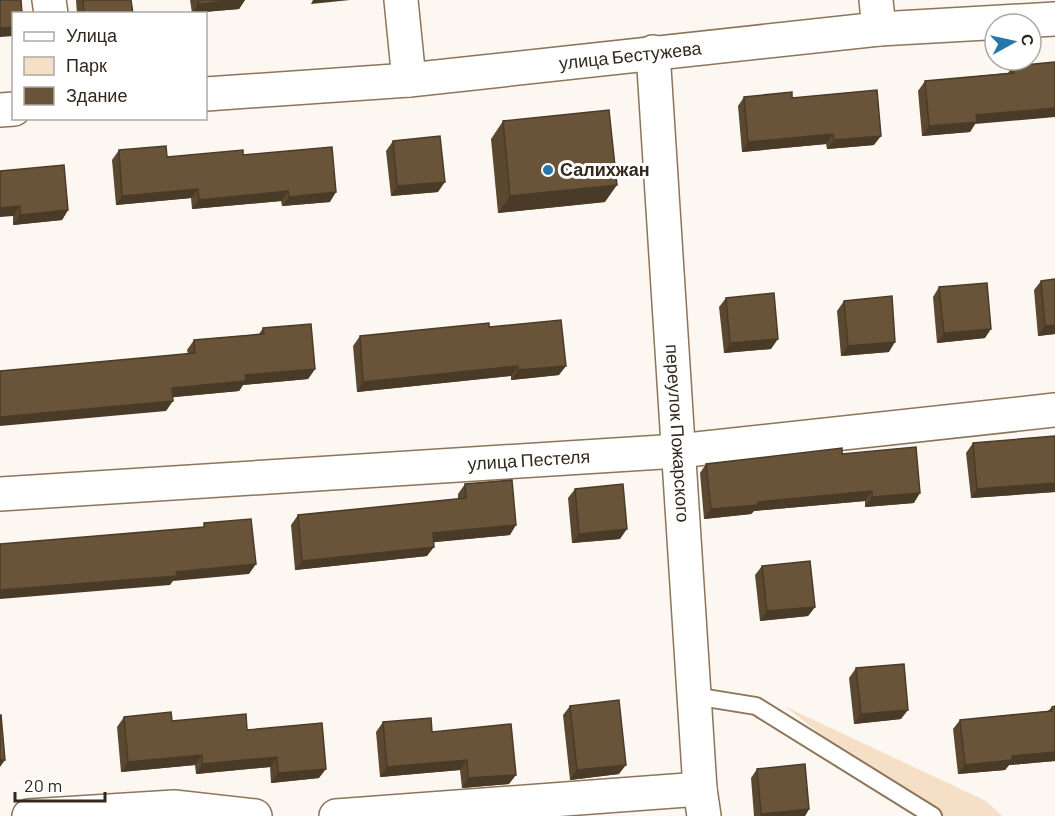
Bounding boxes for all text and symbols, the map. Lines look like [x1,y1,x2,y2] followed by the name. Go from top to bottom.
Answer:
[12,12,207,120] legend
[983,12,1043,72] north arrow
[66,24,118,46] text: Улица
[1018,33,1039,47] text: С
[558,36,703,74] street label: улица Бестужева
[66,54,107,76] text: Парк
[66,84,127,106] text: Здание
[560,158,650,180] place label: Салихжан
[541,163,555,177] marker: Салихжан
[662,343,695,523] street label: переулок Пожарского
[467,445,591,474] street label: улица Пестеля
[15,765,105,803] scale bar
[24,774,62,796] text: 20 m

